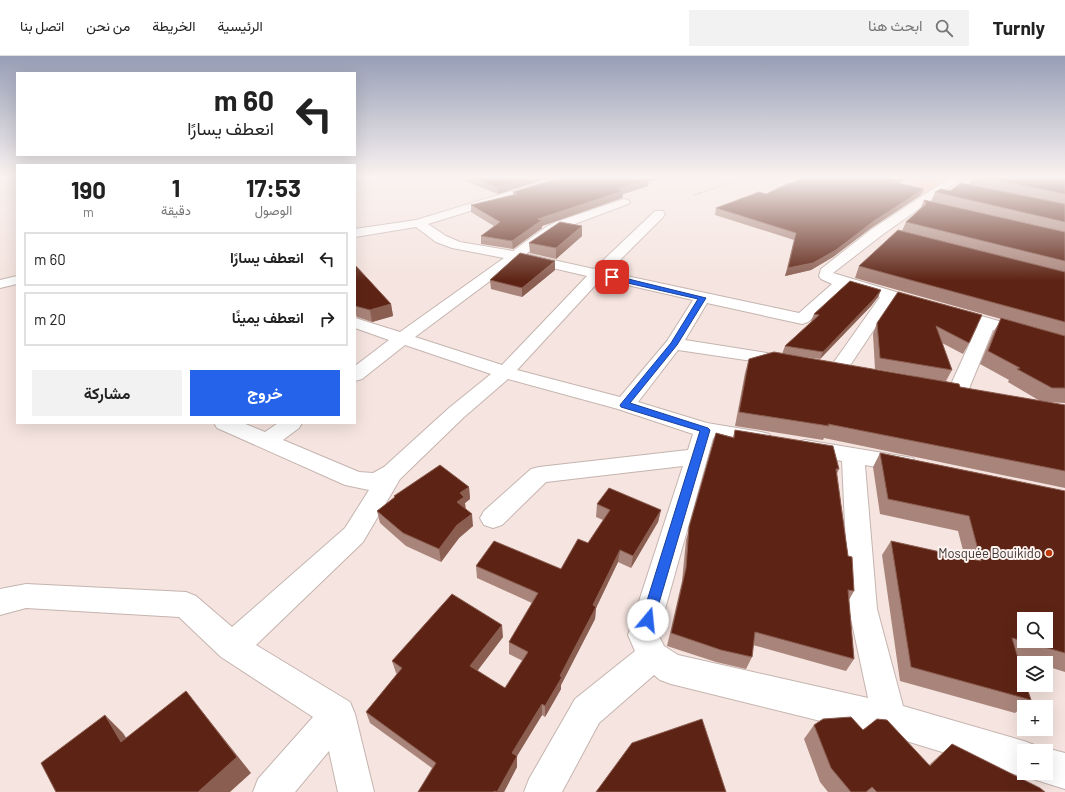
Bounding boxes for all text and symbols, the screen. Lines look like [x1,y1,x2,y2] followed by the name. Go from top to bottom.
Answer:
[689,10,969,46] search box
[868,16,923,34] text: ابحث هنا
[993,16,1045,39] text: Turnly
[20,17,64,34] text: اتصل بنا
[86,17,130,34] text: من نحن
[152,17,196,34] text: الخريطة
[218,17,263,34] text: الرئيسية
[933,17,955,39] icon: search
[214,83,274,117] text: 60 m
[288,88,340,140] icon: left
[187,117,274,139] text: انعطف يسارًا
[172,173,180,202] text: 1
[246,173,301,202] text: 17:53
[71,175,106,204] text: 190
[161,202,191,218] text: دقيقة
[255,202,292,218] text: الوصول
[83,204,94,220] text: m
[230,248,304,266] text: انعطف يسارًا
[316,248,338,270] icon: left
[34,250,66,268] text: 60 m
[595,260,629,294] pin
[601,266,623,288] icon: arrive
[232,308,304,326] text: انعطف يمينًا
[316,308,338,330] icon: right
[34,310,66,328] text: 20 m
[32,370,182,416] button: مشاركة
[190,370,340,416] button: خروج
[938,545,1041,561] place label: Mosquée Bouikido
[1044,548,1054,558] marker: Mosquée Bouikido
[627,599,669,641] position arrow
[1017,612,1053,780] map controls
[1017,612,1053,648] button: search
[1017,656,1053,692] button: layers
[1017,700,1053,736] button: +
[1017,744,1053,780] button: −

